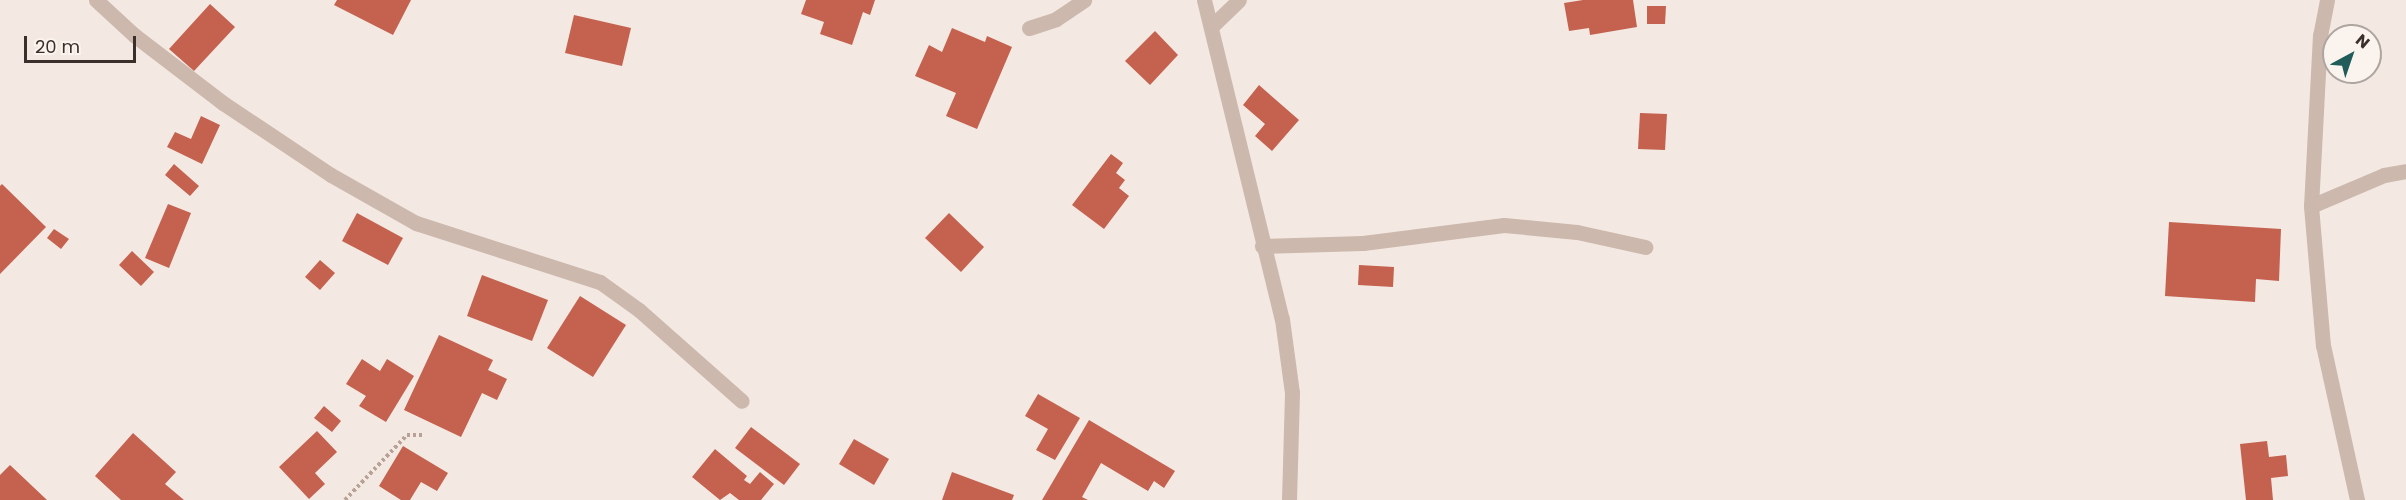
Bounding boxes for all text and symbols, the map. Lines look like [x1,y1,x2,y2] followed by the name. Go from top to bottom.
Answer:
[27,24,140,62] scale bar
[2322,24,2382,84] north arrow
[2351,29,2375,54] text: N
[35,34,80,59] text: 20 m

